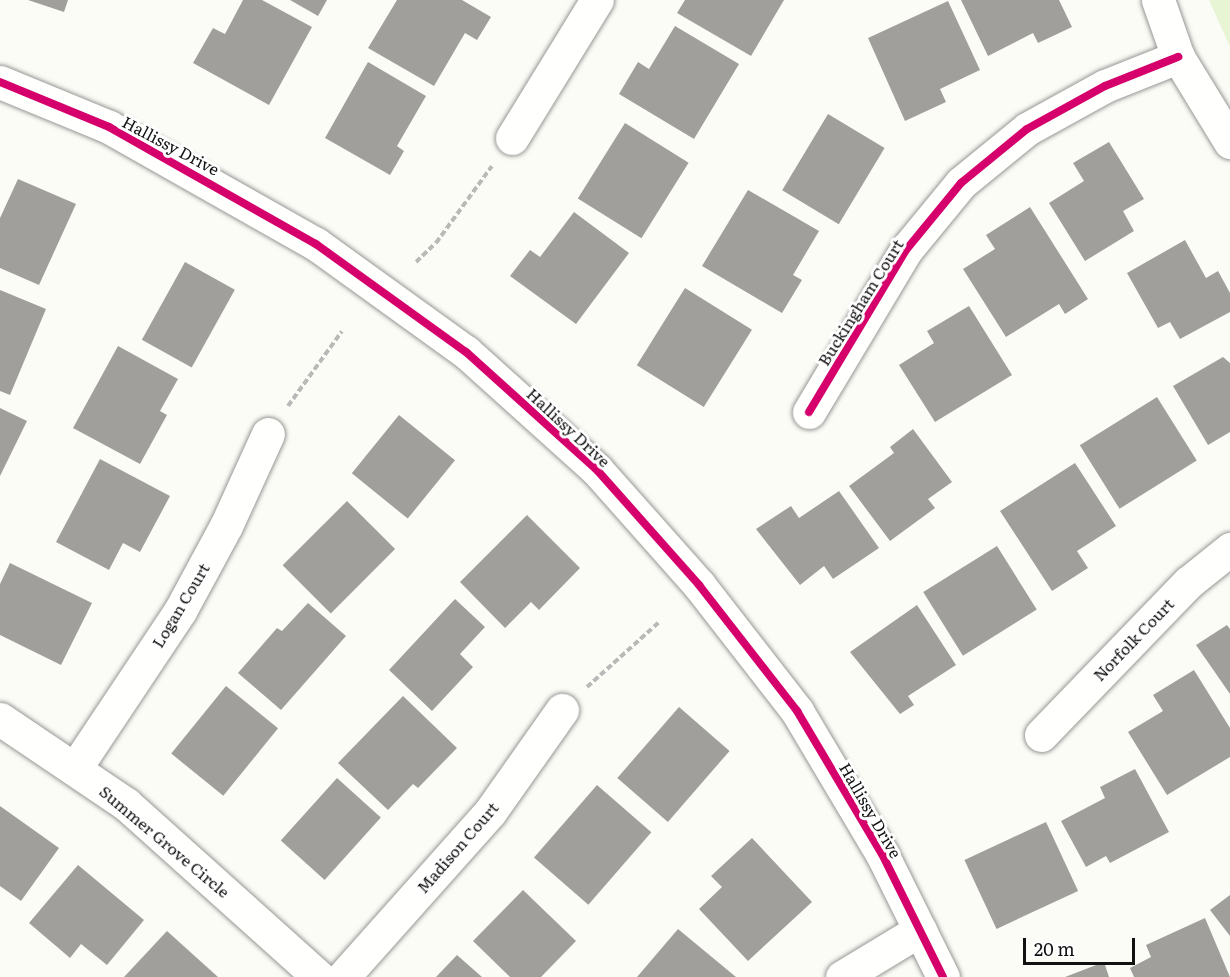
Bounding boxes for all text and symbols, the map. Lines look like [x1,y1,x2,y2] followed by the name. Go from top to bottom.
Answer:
[119,111,223,179] street label: Hallissy Drive
[813,235,907,369] street label: Buckingham Court
[523,384,615,470] street label: Hallissy Drive
[147,559,213,651] street label: Logan Court
[1089,594,1177,684] street label: Norfolk Court
[836,759,906,861] street label: Hallissy Drive
[96,781,234,901] street label: Summer Grove Circle
[412,798,502,896] street label: Madison Court
[1026,926,1138,964] scale bar
[1034,935,1075,962] text: 20 m

